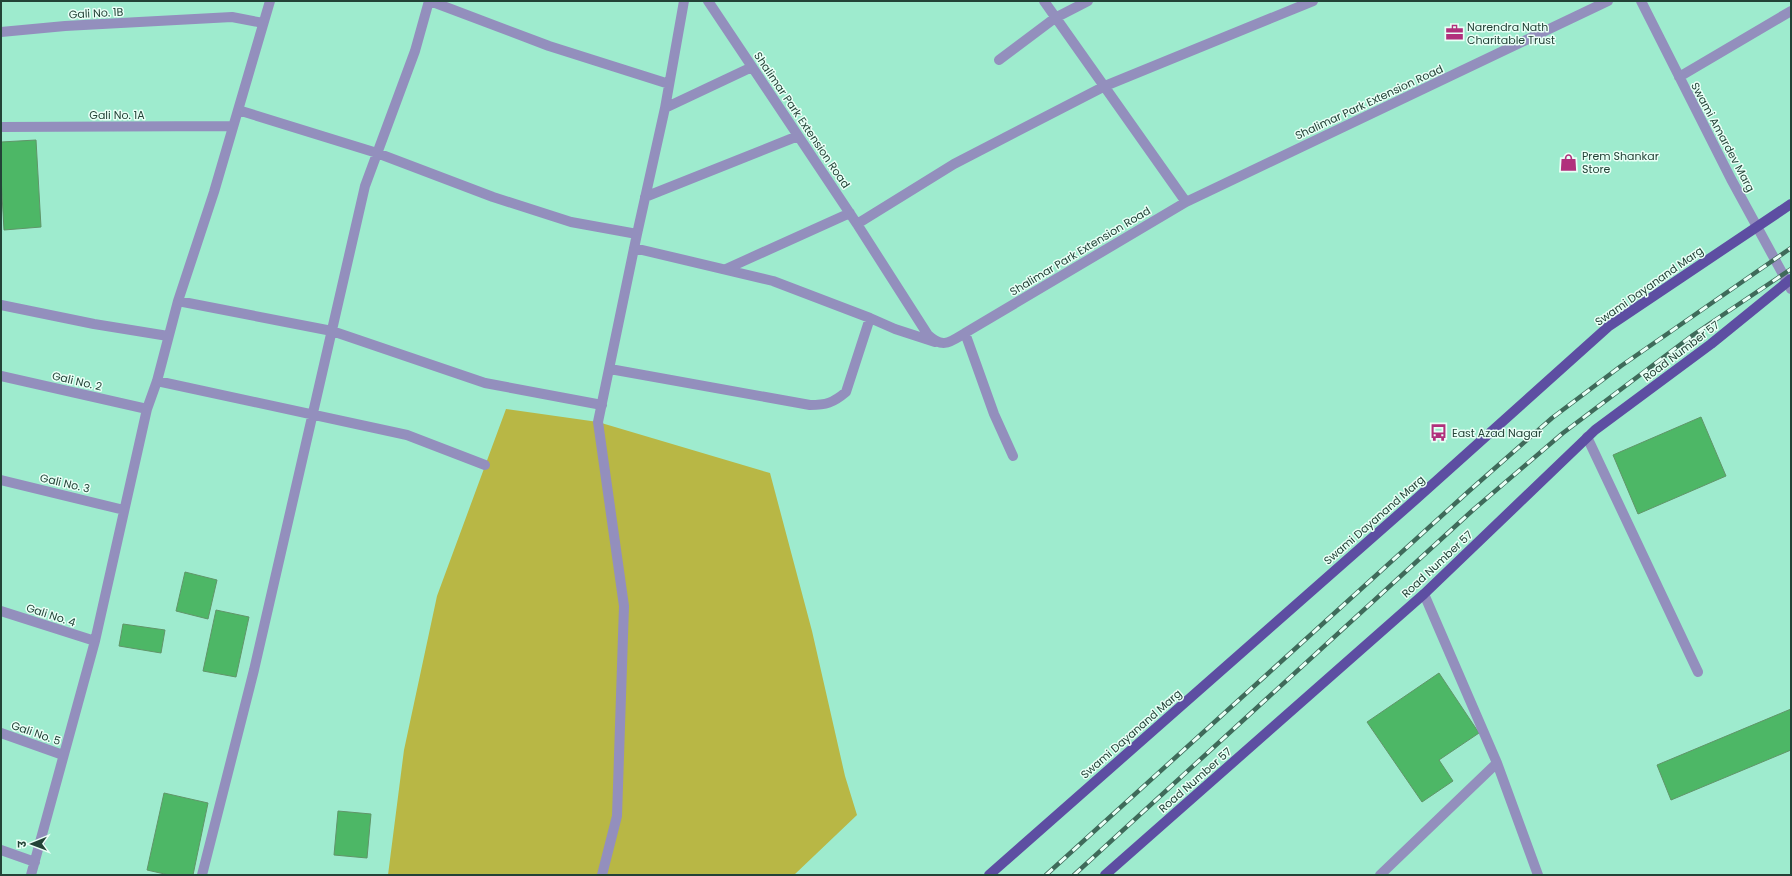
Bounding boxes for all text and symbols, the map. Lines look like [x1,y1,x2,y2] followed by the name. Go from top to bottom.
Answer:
[68,4,124,22] street label: Gali No. 1B
[1467,19,1555,48] place label: Narendra Nath Charitable Trust
[1444,23,1464,43] office icon: Narendra Nath Charitable Trust
[750,49,854,191] street label: Shalimar Park Extension Road
[1292,61,1446,143] street label: Shalimar Park Extension Road
[1687,79,1759,195] street label: Swami Amardev Marg
[89,107,145,123] street label: Gali No. 1A
[1582,148,1659,177] place label: Prem Shankar Store
[1559,152,1579,172] shop icon: Prem Shankar Store
[1007,203,1153,299] street label: Shalimar Park Extension Road
[1592,242,1706,330] street label: Swami Dayanand Marg
[1640,317,1722,385] street label: Road Number 57
[50,368,104,394] street label: Gali No. 2
[1429,423,1449,443] bus stop icon: East Azad Nagar
[1452,425,1542,441] place label: East Azad Nagar
[38,469,92,497] street label: Gali No. 3
[1320,472,1428,568] street label: Swami Dayanand Marg
[1398,527,1476,601] street label: Road Number 57
[24,599,78,631] street label: Gali No. 4
[1077,686,1185,782] street label: Swami Dayanand Marg
[9,717,63,749] street label: Gali No. 5
[1155,744,1235,816] street label: Road Number 57
[12,824,52,864] north arrow
[14,840,30,848] text: उ

